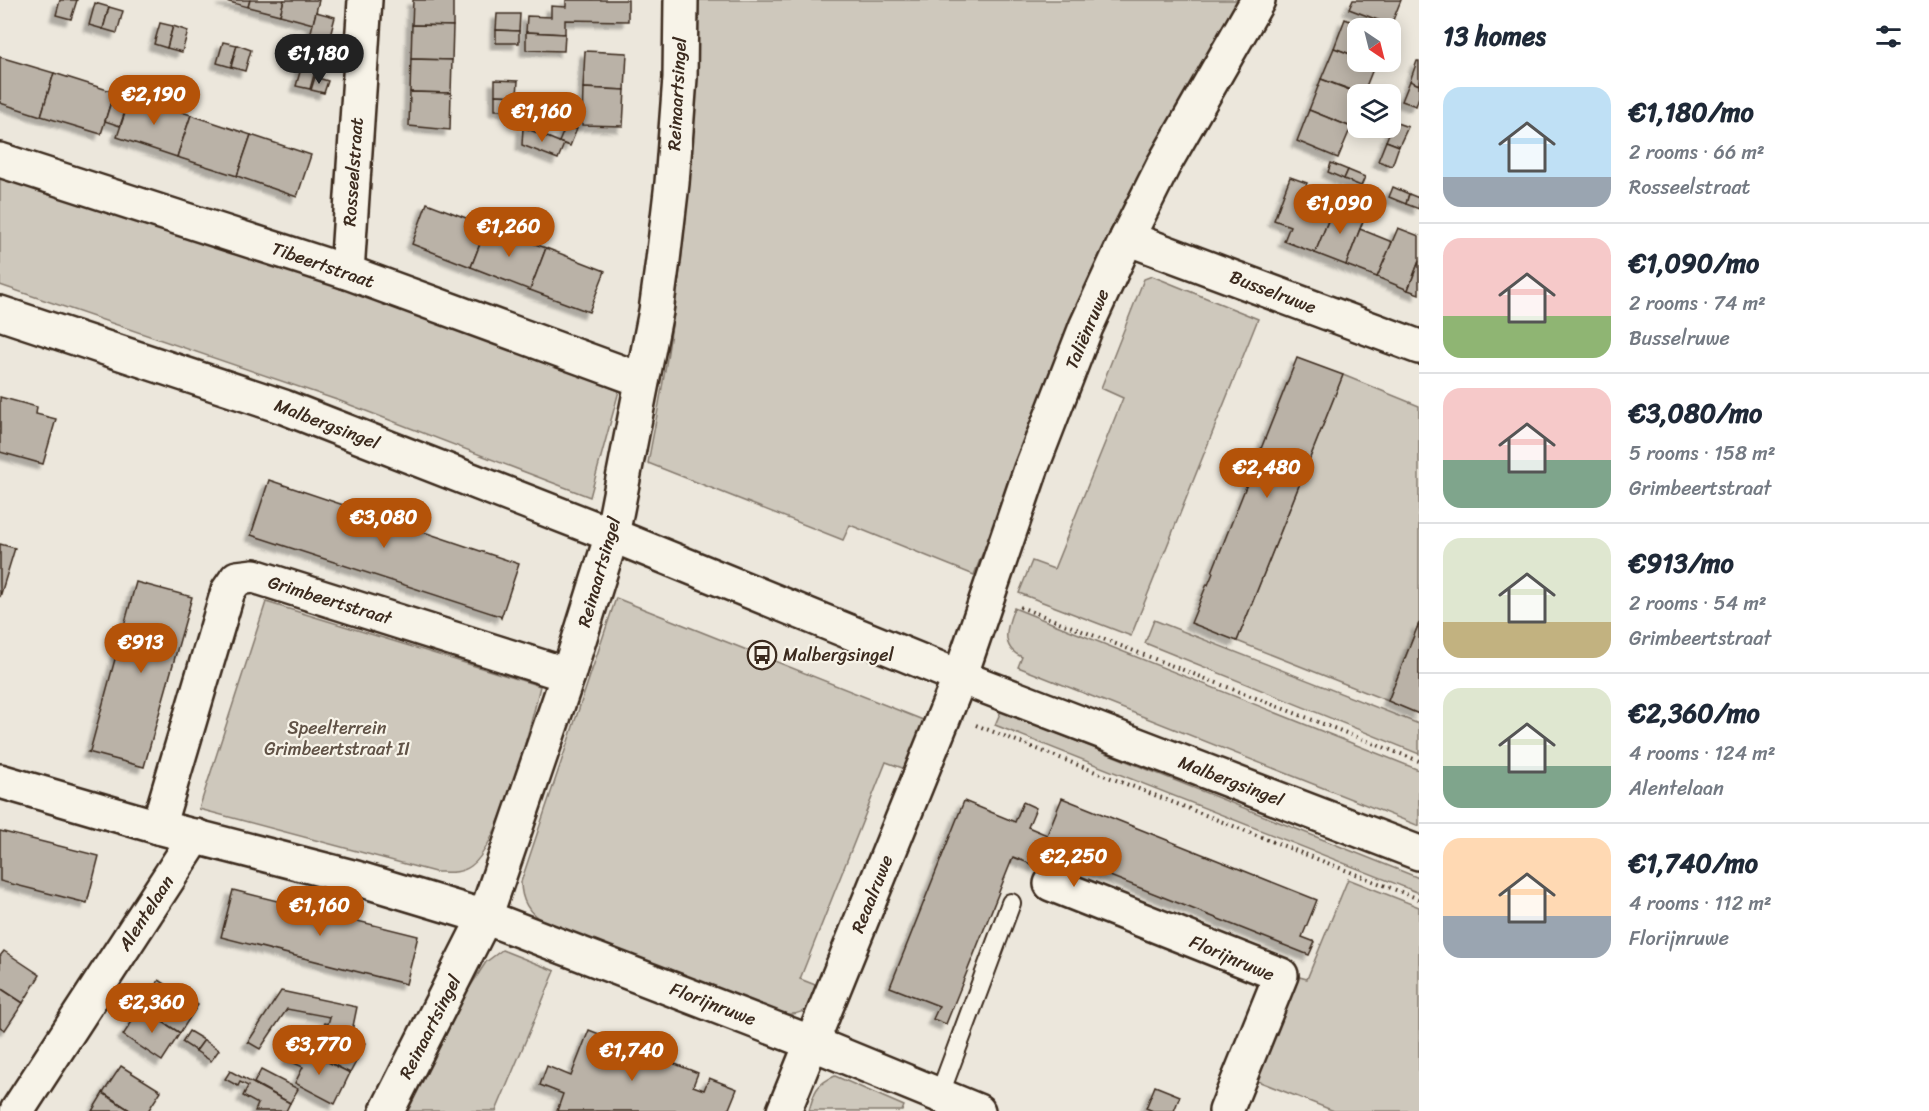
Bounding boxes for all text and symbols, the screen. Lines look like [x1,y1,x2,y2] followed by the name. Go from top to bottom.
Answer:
[1443,13,1546,59] text: 13 homes
[1347,18,1401,72] north arrow
[1347,18,1401,138] map controls
[1872,20,1905,53] icon: filters
[270,34,368,85] pin: €1,180
[289,36,349,71] text: €1,180
[658,36,696,151] street label: Reinaartsingel
[105,75,203,126] pin: €2,190
[122,77,186,112] text: €2,190
[1347,84,1401,138] button: layers
[1629,89,1754,135] text: €1,180/mo
[493,92,591,143] pin: €1,160
[512,94,572,129] text: €1,160
[1491,111,1563,183] icon: home
[333,116,373,228] street label: Rosseelstraat
[1629,135,1765,170] text: 2 rooms · 66 m²
[1629,170,1750,205] text: Rosseelstraat
[1291,184,1389,235] pin: €1,090
[1308,186,1372,221] text: €1,090
[460,207,558,258] pin: €1,260
[478,209,540,244] text: €1,260
[267,232,379,298] street label: Tibeertstraat
[1629,240,1759,286] text: €1,090/mo
[1225,261,1321,323] street label: Busselruwe
[1491,262,1563,334] icon: home
[1056,284,1118,374] street label: Taliënruwe
[1629,286,1766,321] text: 2 rooms · 74 m²
[1629,321,1730,356] text: Busselruwe
[270,389,385,459] street label: Malbergsingel
[1629,390,1762,436] text: €3,080/mo
[1491,412,1563,484] icon: home
[1629,436,1776,471] text: 5 rooms · 158 m²
[1218,448,1316,499] pin: €2,480
[1233,450,1301,485] text: €2,480
[1629,471,1771,506] text: Grimbeertstraat
[335,498,433,549] pin: €3,080
[351,500,417,535] text: €3,080
[568,512,630,631] street label: Reinaartsingel
[1629,540,1734,586] text: €913/mo
[1491,562,1563,634] icon: home
[264,566,397,634] street label: Grimbeertstraat
[1629,586,1767,621] text: 2 rooms · 54 m²
[1629,621,1771,656] text: Grimbeertstraat
[105,623,177,674] pin: €913
[118,625,164,660] text: €913
[746,639,778,671] bus stop icon: Malbergsingel
[783,639,895,671] place label: Malbergsingel
[1629,690,1760,736] text: €2,360/mo
[264,712,410,765] park label: Speelterrein Grimbeertstraat II
[1491,712,1563,784] icon: home
[1629,736,1776,771] text: 4 rooms · 124 m²
[1174,746,1289,816] street label: Malbergsingel
[1629,771,1724,806] text: Alentelaan
[1025,837,1123,888] pin: €2,250
[1041,839,1107,874] text: €2,250
[1629,840,1758,886] text: €1,740/mo
[842,850,902,938] street label: Reaalruwe
[1491,862,1563,934] icon: home
[109,868,183,958] street label: Alentelaan
[271,886,369,937] pin: €1,160
[1629,886,1772,921] text: 4 rooms · 112 m²
[290,888,350,923] text: €1,160
[1629,921,1729,956] text: Florijnruwe
[1184,926,1280,990] street label: Florijnruwe
[390,968,470,1085] street label: Reinaartsingel
[665,973,761,1035] street label: Florijnruwe
[103,983,201,1034] pin: €2,360
[119,985,185,1020] text: €2,360
[270,1025,368,1076] pin: €3,770
[286,1027,352,1062] text: €3,770
[583,1031,681,1082] pin: €1,740
[600,1033,664,1068] text: €1,740

